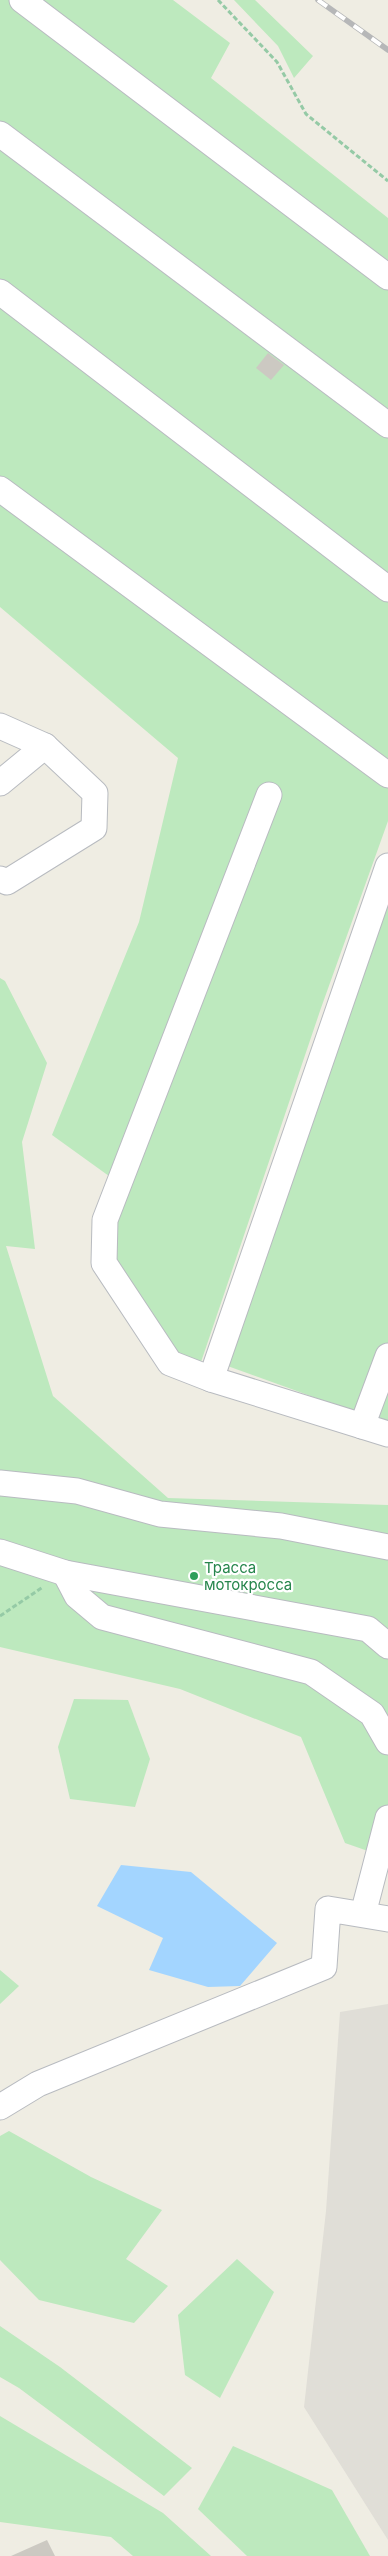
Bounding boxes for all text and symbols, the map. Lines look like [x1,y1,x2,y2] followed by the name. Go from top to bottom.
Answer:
[204,1558,292,1594] place label: Трасса мотокросса
[188,1570,200,1582] marker: Трасса мотокросса

